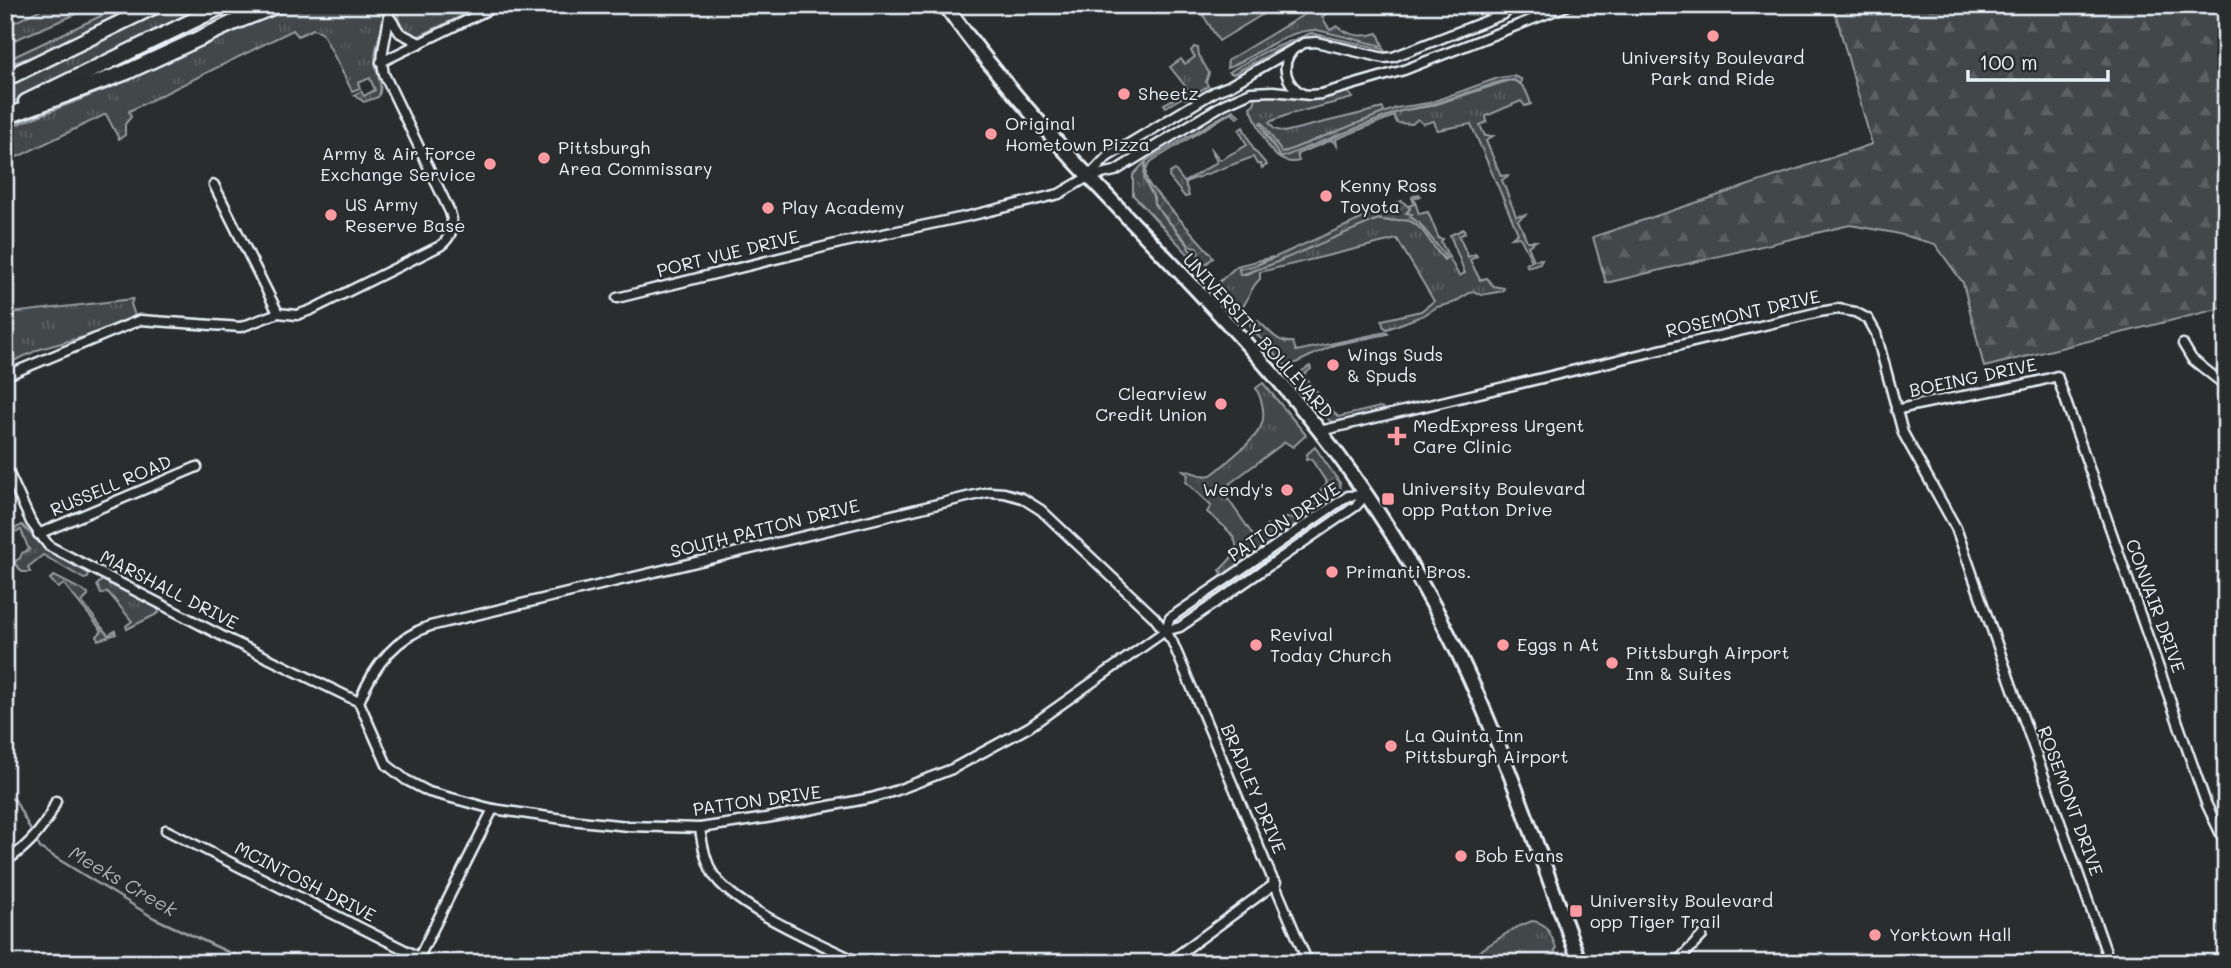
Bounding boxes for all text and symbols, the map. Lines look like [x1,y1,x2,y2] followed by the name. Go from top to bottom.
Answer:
[1705,28,1721,44] marker: University Boulevard Park and Ride
[1968,38,2108,82] scale bar
[1621,45,1805,90] place label: University Boulevard Park and Ride
[1979,48,2038,75] text: 100 m
[1138,81,1199,105] place label: Sheetz
[1116,86,1132,102] marker: Sheetz
[1005,111,1150,156] place label: Original Hometown Pizza
[983,126,999,142] marker: Original Hometown Pizza
[558,135,712,180] place label: Pittsburgh Area Commissary
[320,141,476,186] place label: Army & Air Force Exchange Service
[536,150,552,166] marker: Pittsburgh Area Commissary
[482,156,498,172] marker: Army & Air Force Exchange Service
[1340,173,1437,218] place label: Kenny Ross Toyota
[1318,188,1334,204] marker: Kenny Ross Toyota
[345,192,465,237] place label: US Army Reserve Base
[782,195,904,219] place label: Play Academy
[760,200,776,216] marker: Play Academy
[323,207,339,223] marker: US Army Reserve Base
[654,224,801,282] street label: PORT VUE DRIVE
[1178,248,1339,423] street label: UNIVERSITY BOULEVARD
[1663,284,1822,342] street label: ROSEMONT DRIVE
[1347,342,1443,387] place label: Wings Suds & Spuds
[1907,352,2039,402] street label: BOEING DRIVE
[1325,357,1341,373] marker: Wings Suds & Spuds
[1095,381,1207,426] place label: Clearview Credit Union
[1213,396,1229,412] marker: Clearview Credit Union
[1413,413,1584,458] place label: MedExpress Urgent Care Clinic
[1387,426,1407,446] marker: MedExpress Urgent Care Clinic
[46,449,175,521] street label: RUSSELL ROAD
[1223,476,1344,566] street label: PATTON DRIVE
[1402,476,1585,521] place label: University Boulevard opp Patton Drive
[1203,477,1273,501] place label: Wendy's
[1279,482,1295,498] marker: Wendy's
[1380,491,1396,507] marker: University Boulevard opp Patton Drive
[668,493,862,563] street label: SOUTH PATTON DRIVE
[2121,535,2191,676] street label: CONVAIR DRIVE
[96,544,243,634] street label: MARSHALL DRIVE
[1346,559,1471,583] place label: Primanti Bros.
[1324,564,1340,580] marker: Primanti Bros.
[1270,622,1391,667] place label: Revival Today Church
[1517,632,1599,656] place label: Eggs n At
[1248,637,1264,653] marker: Revival Today Church
[1495,637,1511,653] marker: Eggs n At
[1626,640,1790,685] place label: Pittsburgh Airport Inn & Suites
[1604,655,1620,671] marker: Pittsburgh Airport Inn & Suites
[1216,720,1292,857] street label: BRADLEY DRIVE
[1405,723,1569,768] place label: La Quinta Inn Pittsburgh Airport
[2033,723,2109,879] street label: ROSEMONT DRIVE
[1383,738,1399,754] marker: La Quinta Inn Pittsburgh Airport
[691,779,822,821] street label: PATTON DRIVE
[231,835,380,927] street label: MCINTOSH DRIVE
[65,840,183,922] water label: Meeks Creek
[1475,843,1564,867] place label: Bob Evans
[1453,848,1469,864] marker: Bob Evans
[1590,888,1773,933] place label: University Boulevard opp Tiger Trail
[1568,903,1584,919] marker: University Boulevard opp Tiger Trail
[1889,922,2011,946] place label: Yorktown Hall
[1867,927,1883,943] marker: Yorktown Hall

